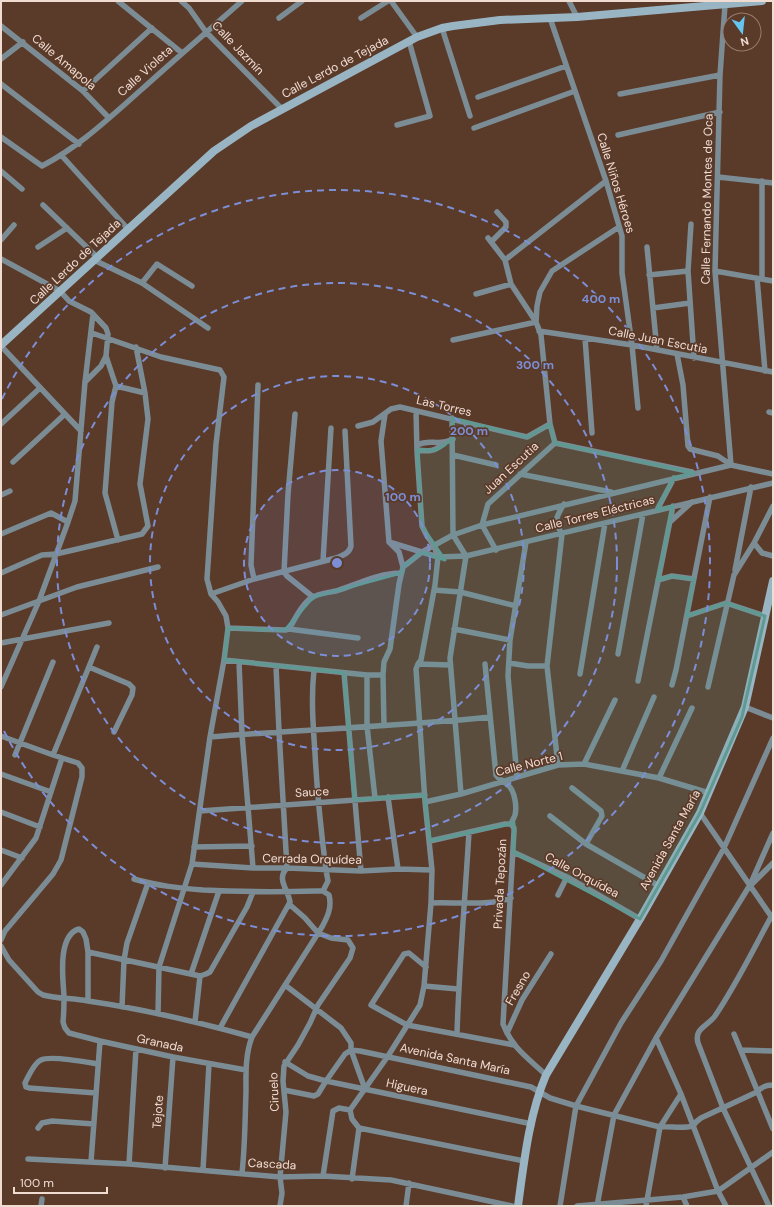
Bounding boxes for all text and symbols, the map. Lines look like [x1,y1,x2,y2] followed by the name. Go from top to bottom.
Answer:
[722,12,762,52] north arrow
[208,18,268,78] street label: Calle Jazmín
[28,30,100,94] street label: Calle Amapola
[279,32,391,102] street label: Calle Lerdo de Tejada
[739,34,750,49] text: N
[114,42,176,100] street label: Calle Violeta
[698,113,716,285] street label: Calle Fernando Montes de Oca
[593,131,639,235] street label: Calle Niños Héroes
[26,216,124,308] street label: Calle Lerdo de Tejada
[582,291,620,307] text: 400 m
[607,323,709,357] street label: Calle Juan Escutia
[516,357,554,373] text: 300 m
[415,392,473,420] street label: Las Torres
[450,423,488,439] text: 200 m
[480,438,542,498] street label: Juan Escutia
[385,489,421,505] text: 100 m
[534,491,656,537] street label: Calle Torres Eléctricas
[330,556,344,570] centre of rings
[494,748,564,780] street label: Calle Norte 1
[295,783,330,801] street label: Sauce
[636,787,704,893] street label: Avenida Santa María
[490,838,510,929] street label: Privada Tepozán
[542,849,622,901] street label: Calle Orquídea
[262,850,362,868] street label: Cerrada Orquídea
[502,968,534,1008] street label: Fresno
[135,1030,185,1056] street label: Granada
[398,1040,512,1078] street label: Avenida Santa María
[265,1072,283,1112] street label: Ciruelo
[385,1075,429,1099] street label: Higuera
[149,1094,167,1129] street label: Tejote
[247,1155,297,1173] street label: Cascada
[14,1169,107,1195] scale bar
[20,1175,54,1191] text: 100 m

